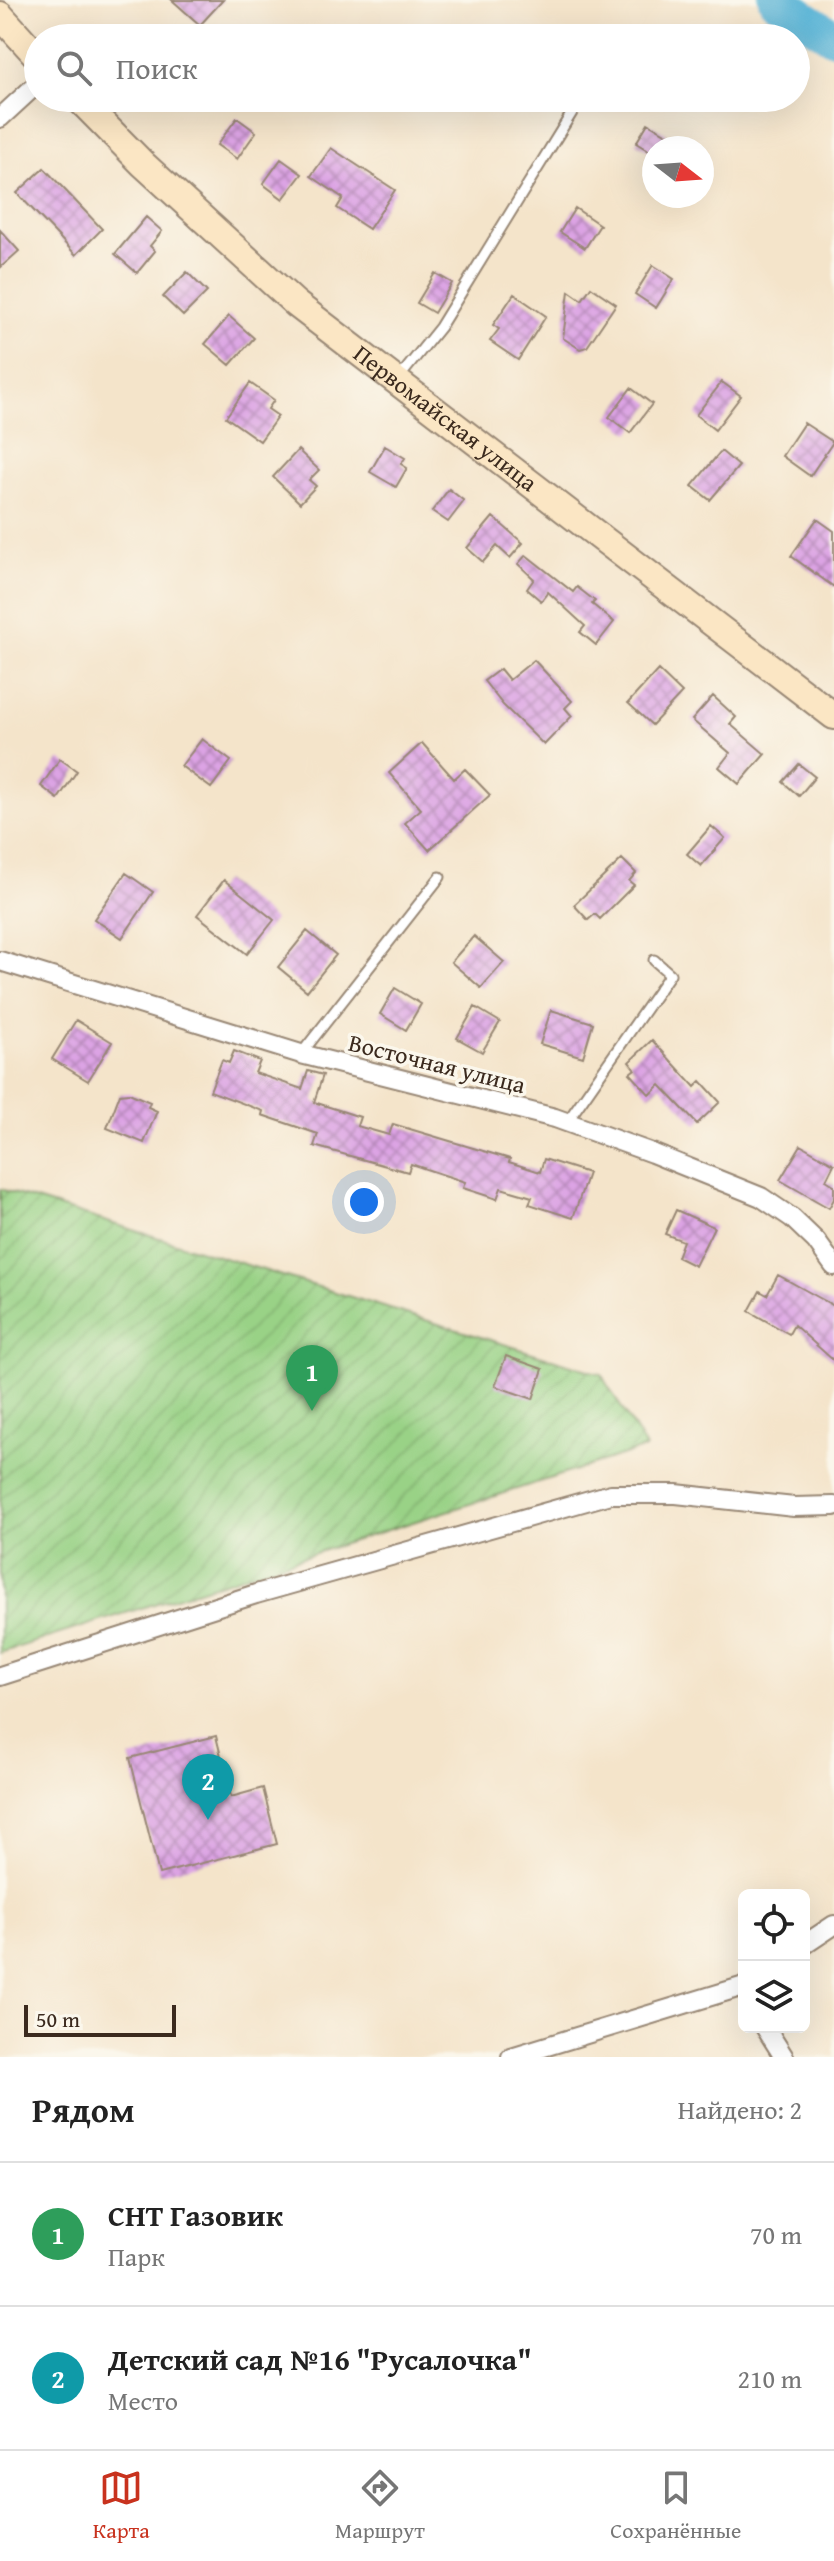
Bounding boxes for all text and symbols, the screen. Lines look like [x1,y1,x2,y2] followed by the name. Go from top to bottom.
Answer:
[24,24,810,112] search box
[52,46,96,90] icon: search
[116,46,198,90] text: Поиск
[642,136,714,208] north arrow
[346,336,545,500] street label: Первомайская улица
[345,1025,530,1102] street label: Восточная улица
[344,1182,384,1222] your location
[286,1345,338,1411] pin: 1
[182,1754,234,1820] pin: 2
[738,1889,810,2033] map controls
[738,1889,810,1961] button: locate
[738,1961,810,2033] button: layers
[24,2001,176,2037] scale bar
[36,2003,80,2035] text: 50 m
[32,2085,135,2134] text: Рядом
[678,2090,802,2129] text: Найдено: 2
[108,2193,283,2237] text: СНТ Газовик
[51,2215,65,2254] text: 1
[750,2215,802,2254] text: 70 m
[108,2237,165,2276] text: Парк
[108,2337,532,2381] text: Детский сад №16 "Русалочка"
[51,2359,65,2398] text: 2
[737,2359,802,2398] text: 210 m
[108,2381,178,2420] text: Место
[93,2466,150,2546] tab: Карта
[335,2466,425,2546] tab: Маршрут
[610,2466,741,2546] tab: Сохранённые

